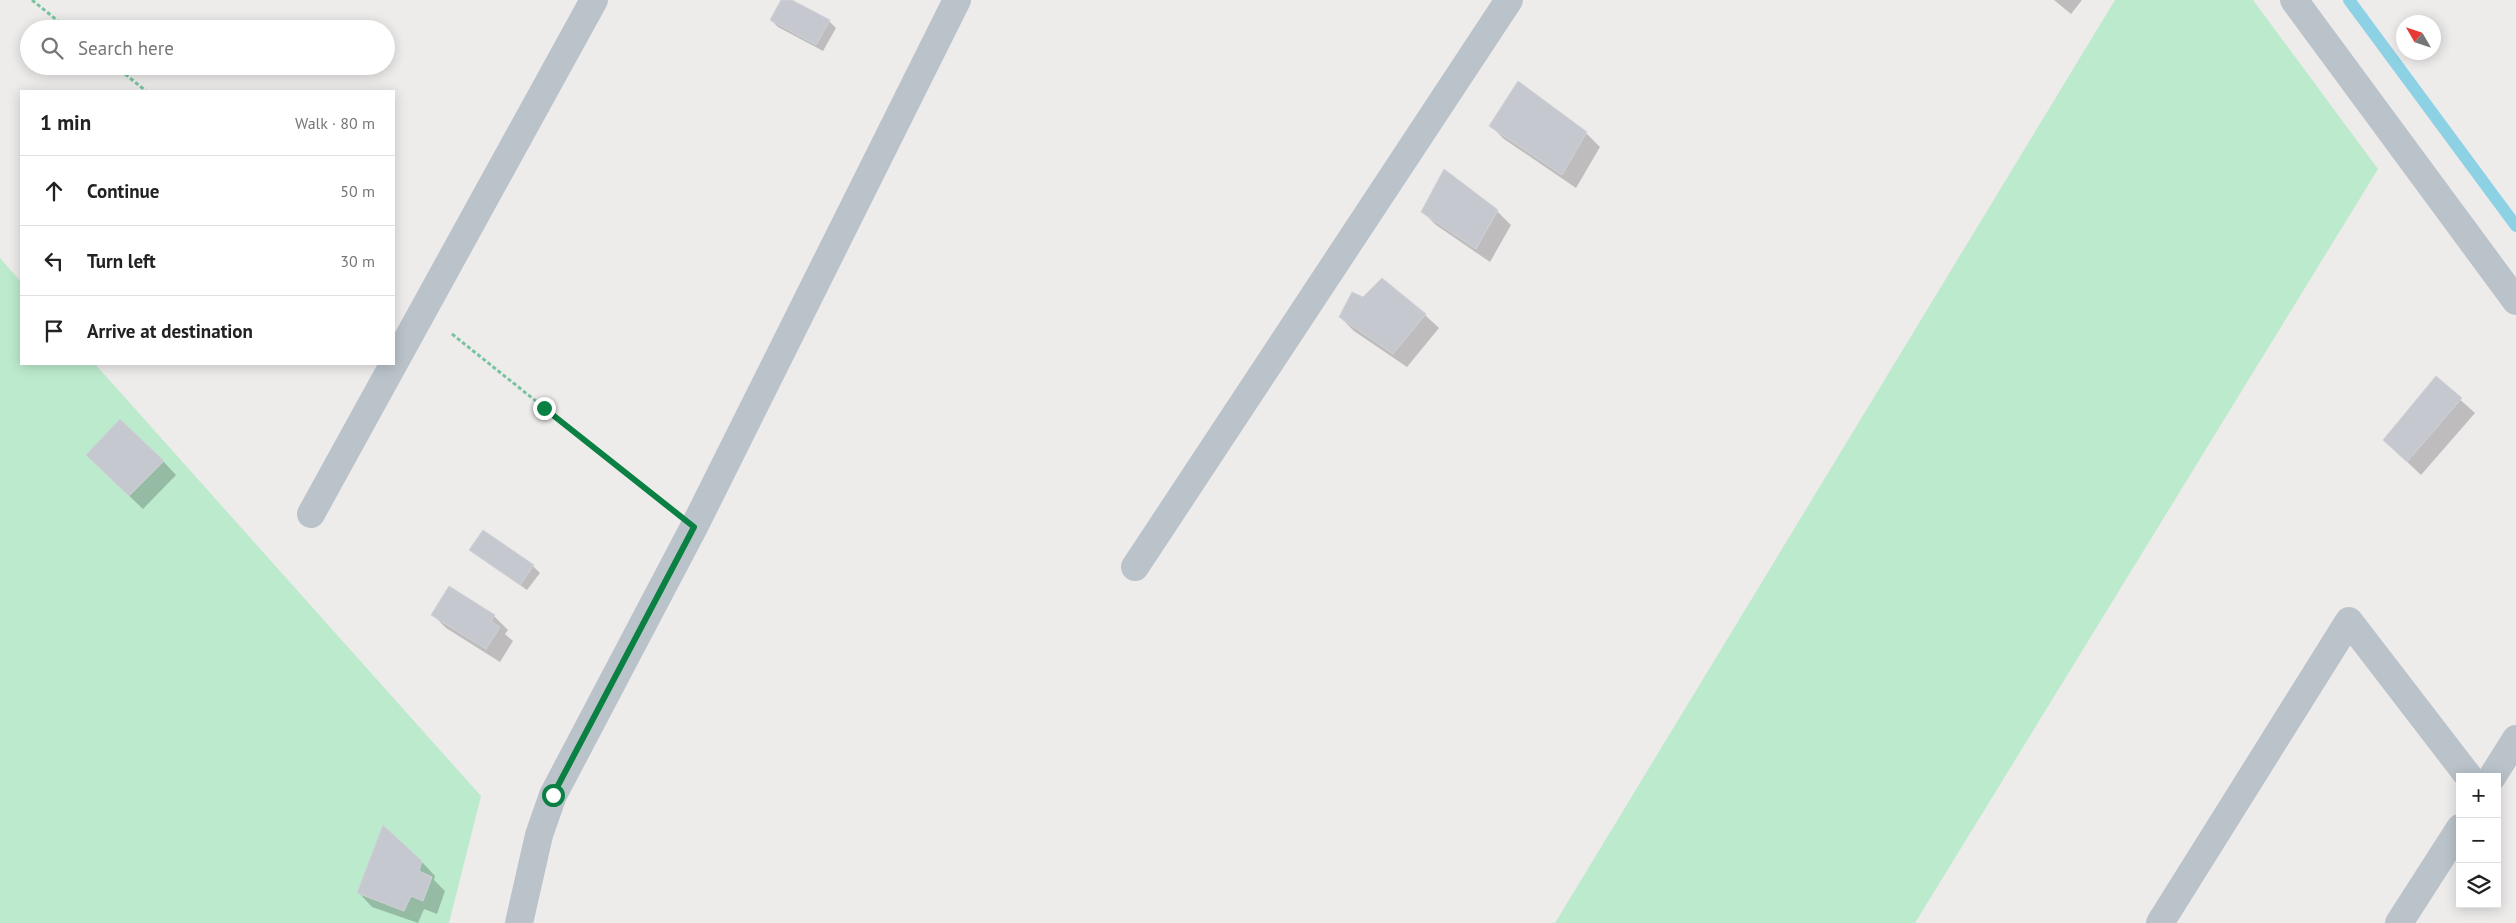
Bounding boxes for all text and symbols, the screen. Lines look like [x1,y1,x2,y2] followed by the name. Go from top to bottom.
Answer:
[2396,15,2441,60] north arrow
[20,20,395,75] search box
[38,34,66,62] icon: search
[78,36,174,60] text: Search here
[40,109,91,136] text: 1 min
[295,113,375,133] text: Walk · 80 m
[40,177,68,205] icon: ahead
[87,179,159,203] text: Continue
[340,181,375,201] text: 50 m
[40,247,68,275] icon: left
[87,249,156,273] text: Turn left
[340,251,375,271] text: 30 m
[40,317,68,345] icon: arrive
[87,319,253,343] text: Arrive at destination
[533,397,556,420] route end
[2456,773,2501,908] map controls
[2456,773,2501,818] button: +
[542,784,565,807] route start
[2456,818,2501,863] button: −
[2456,863,2501,908] button: layers

